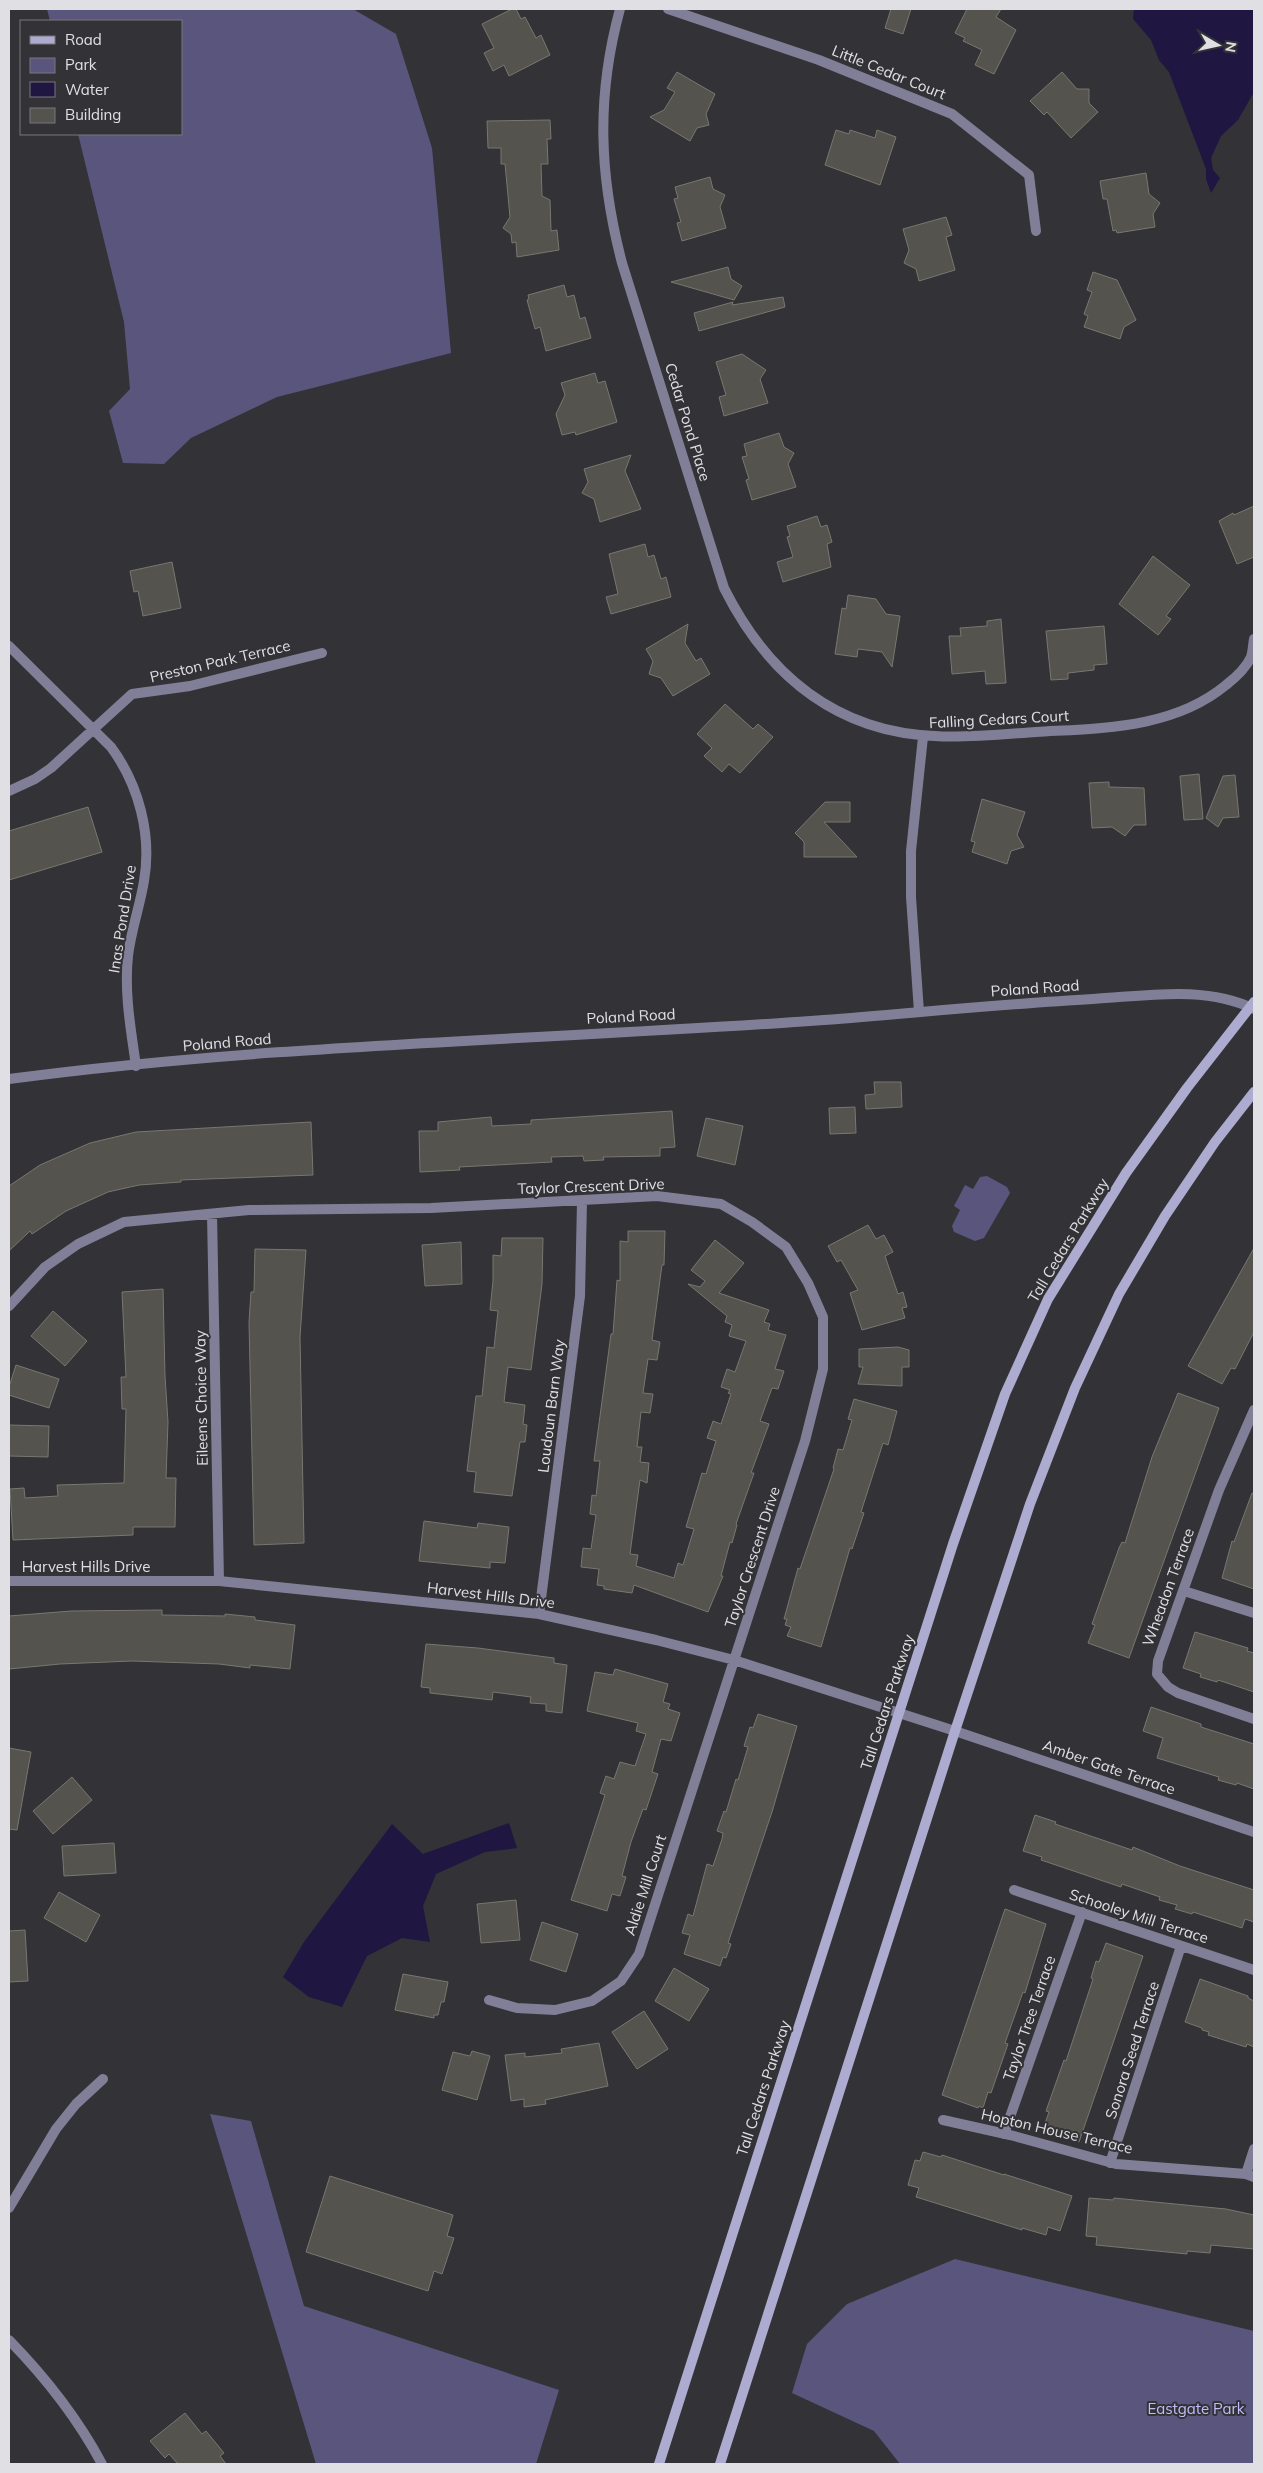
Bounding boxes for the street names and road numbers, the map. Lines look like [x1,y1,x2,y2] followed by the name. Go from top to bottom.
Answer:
[829,41,949,103] street label: Little Cedar Court
[661,361,715,483] street label: Cedar Pond Place
[148,636,292,686] street label: Preston Park Terrace
[928,706,1070,732] street label: Falling Cedars Court
[104,864,140,974] street label: Inas Pond Drive
[990,975,1080,1001] street label: Poland Road
[586,1004,676,1028] street label: Poland Road
[182,1029,272,1055] street label: Poland Road
[517,1174,665,1198] street label: Taylor Crescent Drive
[1023,1174,1113,1306] street label: Tall Cedars Parkway
[190,1330,212,1466] street label: Eileens Choice Way
[533,1338,569,1474] street label: Loudoun Barn Way
[720,1484,784,1630] street label: Taylor Crescent Drive
[1138,1525,1198,1649] street label: Wheadon Terrace
[22,1557,150,1576] street label: Harvest Hills Drive
[426,1578,556,1612] street label: Harvest Hills Drive
[856,1632,918,1772] street label: Tall Cedars Parkway
[1040,1735,1178,1799] street label: Amber Gate Terrace
[620,1832,670,1938] street label: Aldie Mill Court
[1067,1885,1211,1947] street label: Schooley Mill Terrace
[999,1953,1059,2083] street label: Taylor Tree Terrace
[1101,1979,1163,2121] street label: Sonora Seed Terrace
[732,2018,794,2158] street label: Tall Cedars Parkway
[979,2104,1135,2158] street label: Hopton House Terrace

